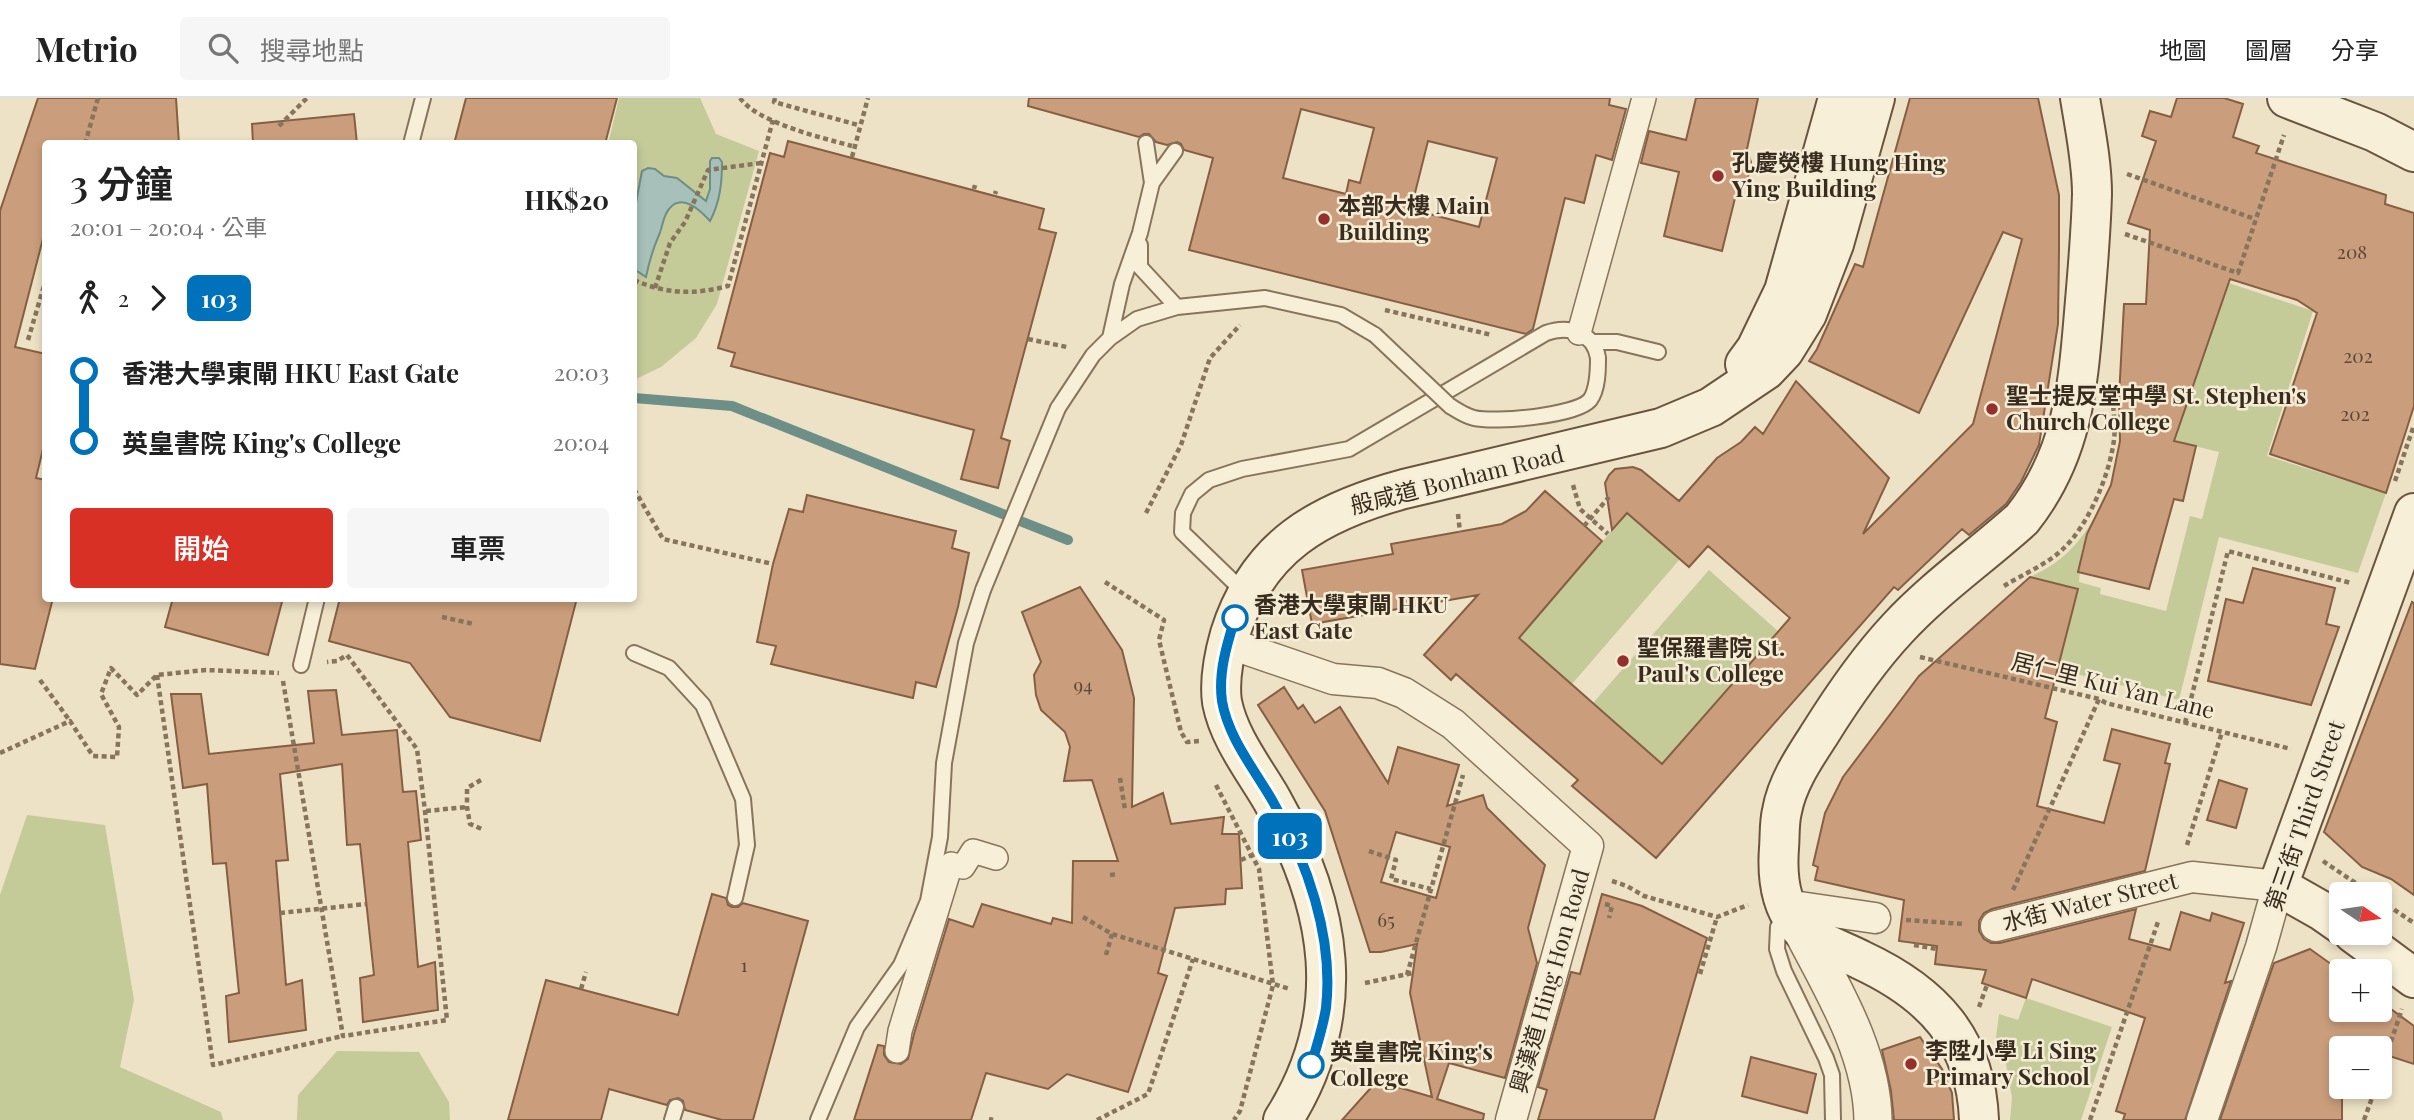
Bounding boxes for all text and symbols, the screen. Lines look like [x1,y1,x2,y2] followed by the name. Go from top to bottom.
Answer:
[180,17,670,80] search box
[35,26,138,70] text: Metrio
[204,29,242,67] icon: search
[260,32,364,67] text: 搜尋地點
[2159,33,2207,65] text: 地圖
[2245,33,2293,65] text: 圖層
[2331,33,2379,65] text: 分享
[1731,146,1946,203] place label: 孔慶熒樓 Hung Hing Ying Building
[70,157,173,208] text: 3 分鐘
[1710,168,1726,184] marker: 孔慶熒樓 Hung Hing Ying Building
[524,182,609,217] text: HK$20
[1338,189,1490,246] place label: 本部大樓 Main Building
[70,211,267,242] text: 20:01 – 20:04 · 公車
[1316,211,1332,227] marker: 本部大樓 Main Building
[2337,238,2367,264] house number: 208
[70,279,108,317] icon: walk
[139,279,177,317] icon: forward
[118,282,129,313] text: 2
[201,282,237,314] text: 103
[2343,342,2373,368] house number: 202
[122,355,459,390] text: 香港大學東閘 HKU East Gate
[554,356,609,387] text: 20:03
[2006,379,2307,436] place label: 聖士提反堂中學 St. Stephen's Church College
[2340,400,2370,426] house number: 202
[1984,401,2000,417] marker: 聖士提反堂中學 St. Stephen's Church College
[122,425,401,460] text: 英皇書院 King's College
[553,426,609,457] text: 20:04
[1347,437,1567,520] street label: 般咸道 Bonham Road
[70,508,333,588] button: 開始
[347,508,609,588] button: 車票
[1254,588,1448,645] place label: 香港大學東閘 HKU East Gate
[1222,605,1248,631] marker: 香港大學東閘 HKU East Gate
[1637,631,1785,688] place label: 聖保羅書院 St. Paul's College
[2009,644,2218,725] street label: 居仁里 Kui Yan Lane
[1615,653,1631,669] marker: 聖保羅書院 St. Paul's College
[1073,671,1093,697] house number: 94
[2256,715,2351,915] street label: 第三街 Third Street
[1250,813,1330,859] line badge: 103
[1272,820,1308,852] text: 103
[1999,864,2181,937] street label: 水街 Water Street
[1502,865,1595,1096] street label: 興漢道 Hing Hon Road
[2329,882,2392,945] north arrow
[2329,882,2392,1099] map controls
[1377,906,1395,932] house number: 65
[740,951,748,977] house number: 1
[2329,959,2392,1022] button: +
[1925,1034,2097,1091] place label: 李陞小學 Li Sing Primary School
[1330,1035,1493,1092] place label: 英皇書院 King's College
[2329,1036,2392,1099] button: −
[1298,1052,1324,1078] marker: 英皇書院 King's College
[1903,1056,1919,1072] marker: 李陞小學 Li Sing Primary School

